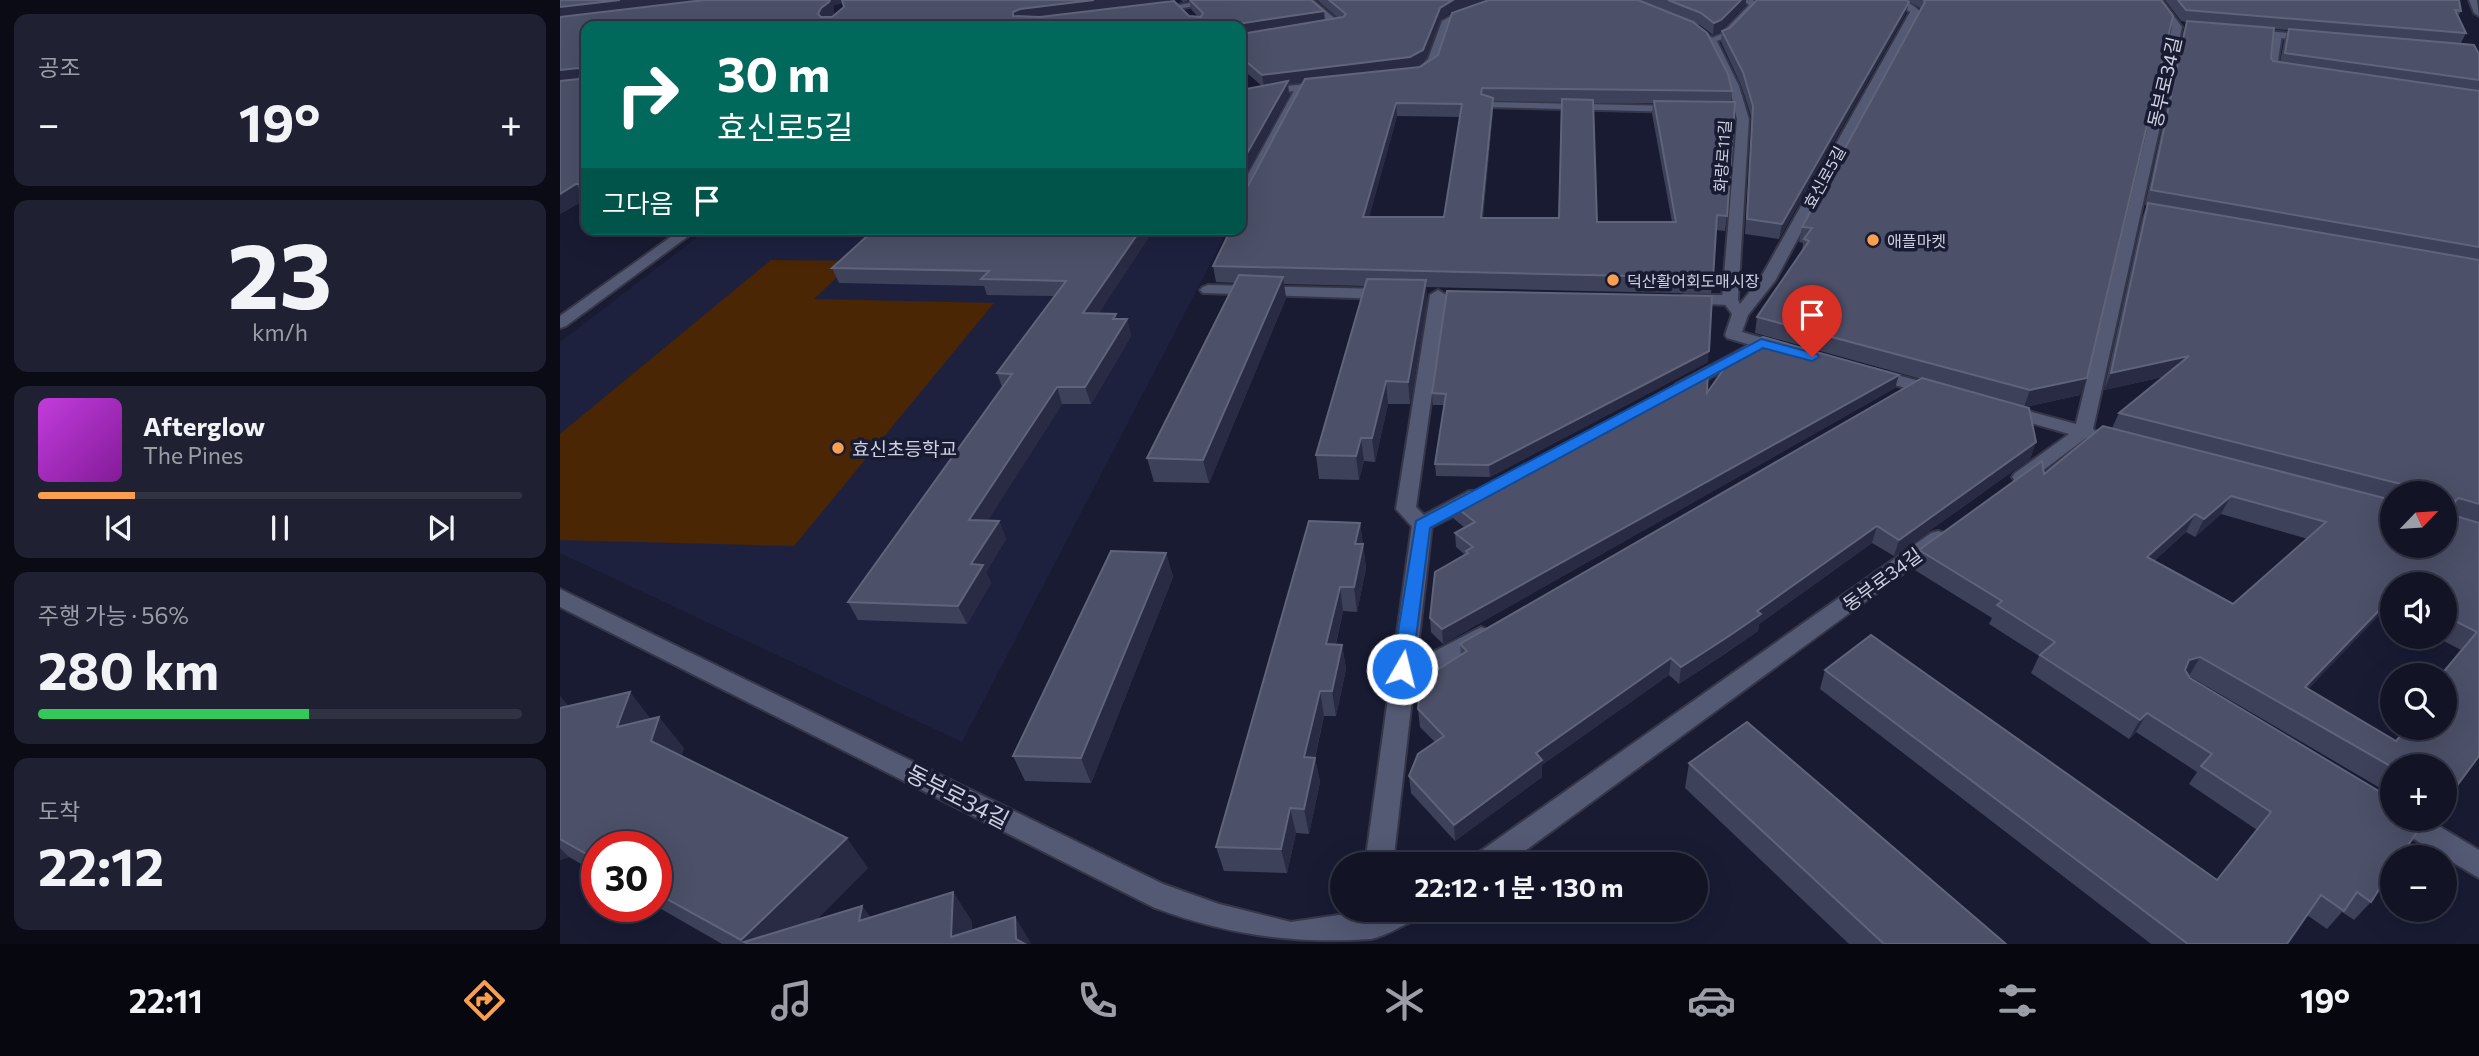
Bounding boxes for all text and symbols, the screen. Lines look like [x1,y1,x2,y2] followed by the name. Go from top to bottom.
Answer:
[2142,35,2186,129] street label: 동부로34길
[717,42,830,102] text: 30 m
[602,49,693,140] icon: right
[38,53,80,81] text: 공조
[239,89,320,153] text: 19°
[38,99,60,146] text: −
[500,99,522,146] text: +
[717,106,853,146] text: 효신로5길
[1710,119,1734,193] street label: 화랑로11길
[1799,143,1849,211] street label: 효신로5길
[688,182,726,220] icon: arrive
[602,187,674,218] text: 그다음
[228,216,332,328] text: 23
[1887,231,1946,250] place label: 애플마켓
[1865,232,1881,248] marker: 애플마켓
[1627,271,1760,290] place label: 덕산활어회도매시장
[1605,272,1621,288] marker: 덕산활어회도매시장
[1782,285,1842,357] pin
[1793,296,1831,334] icon: arrive
[252,318,308,346] text: km/h
[143,410,265,441] text: Afterglow
[852,437,957,460] place label: 효신초등학교
[830,440,846,456] marker: 효신초등학교
[143,441,244,469] text: The Pines
[2380,481,2457,558] north arrow
[2380,481,2457,922] map controls
[100,509,138,547] icon: previous
[261,509,299,547] icon: pause
[422,509,460,547] icon: next
[1838,543,1926,615] street label: 동부로34길
[2380,572,2457,649] button: sound
[38,601,189,629] text: 주행 가능 · 56%
[1365,632,1439,706] position arrow
[38,637,219,701] text: 280 km
[2380,663,2457,740] button: search
[2380,754,2457,831] button: +
[902,758,1014,834] street label: 동부로34길
[38,797,80,825] text: 도착
[581,831,672,922] speed limit sign: 30
[38,833,164,897] text: 22:12
[2380,845,2457,922] button: −
[1414,871,1624,902] text: 22:12 · 1 분 · 130 m
[460,976,509,1025] icon: directions
[767,976,816,1025] icon: music
[1073,976,1122,1025] icon: phone
[1380,976,1429,1025] icon: climate
[1687,976,1736,1025] icon: car
[1993,976,2042,1025] icon: filters
[129,980,203,1020] text: 22:11
[2300,980,2350,1020] text: 19°

